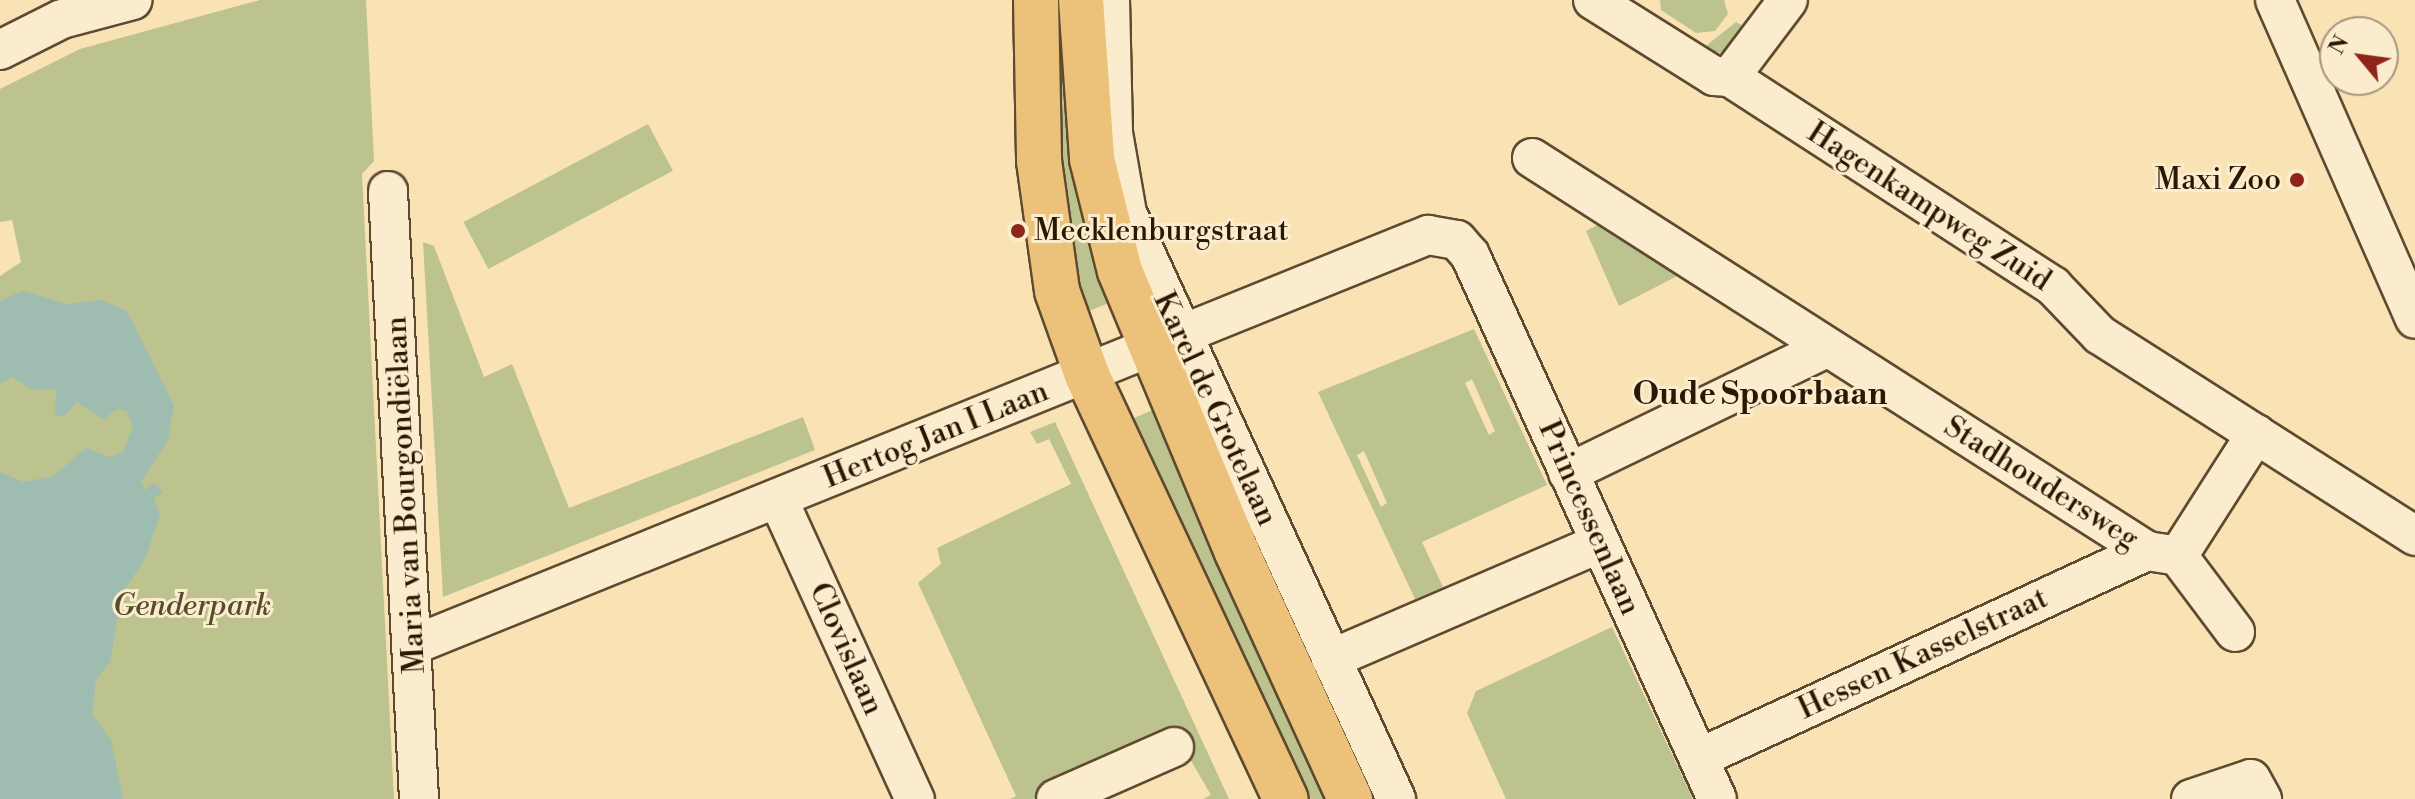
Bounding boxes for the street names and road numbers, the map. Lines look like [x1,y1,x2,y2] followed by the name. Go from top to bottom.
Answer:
[1800,115,2058,299] street label: Hagenkampweg Zuid
[1145,287,1285,531] street label: Karel de Grotelaan
[379,315,433,675] street label: Maria van Bourgondiëlaan
[818,373,1054,497] street label: Hertog Jan I Laan
[1937,409,2145,557] street label: Stadhoudersweg
[1530,415,1648,621] street label: Princessenlaan
[801,577,891,721] street label: Clovislaan
[1793,580,2053,728] street label: Hessen Kasselstraat

